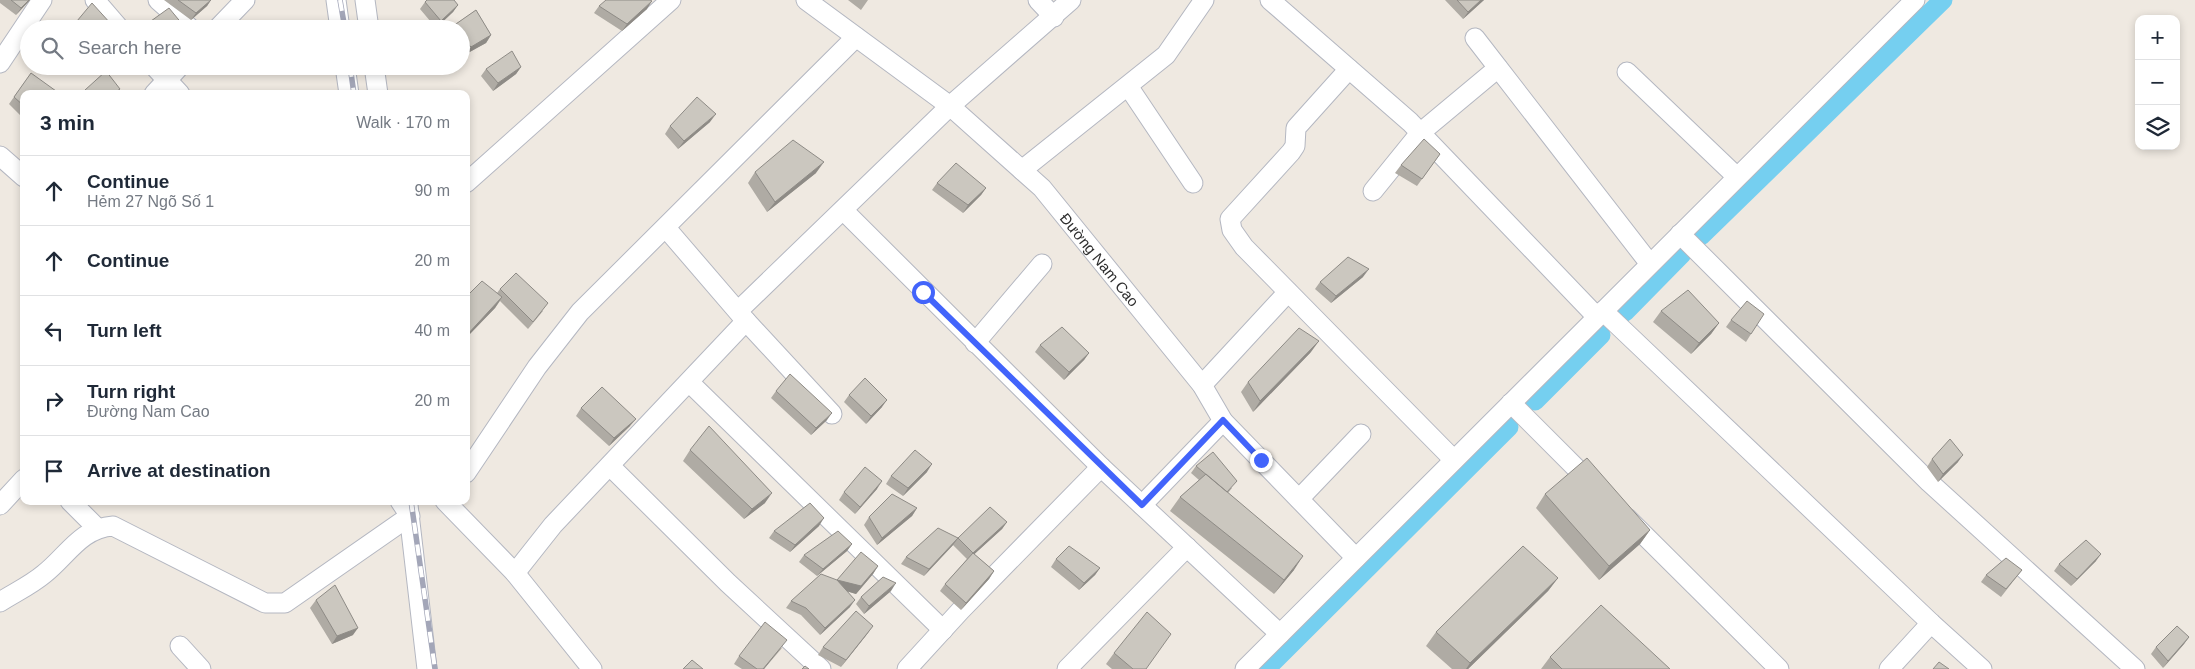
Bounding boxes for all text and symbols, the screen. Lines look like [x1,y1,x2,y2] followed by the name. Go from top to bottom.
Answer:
[2135,15,2180,150] map controls
[2135,15,2180,60] button: +
[20,20,470,75] search box
[38,34,66,62] icon: search
[78,37,182,58] text: Search here
[2135,60,2180,105] button: −
[2135,105,2180,150] button: layers
[40,111,95,134] text: 3 min
[356,114,450,131] text: Walk · 170 m
[87,171,169,192] text: Continue
[40,177,68,205] icon: ahead
[414,182,450,199] text: 90 m
[87,193,214,210] text: Hẻm 27 Ngõ Số 1
[1057,209,1143,309] street label: Đường Nam Cao
[40,247,68,275] icon: ahead
[87,250,169,271] text: Continue
[414,252,450,269] text: 20 m
[912,281,935,304] route start
[40,317,68,345] icon: left
[87,320,162,341] text: Turn left
[414,322,450,339] text: 40 m
[87,381,175,402] text: Turn right
[40,387,68,415] icon: right
[414,392,450,409] text: 20 m
[87,403,210,420] text: Đường Nam Cao
[1250,449,1273,472] route end
[40,457,68,485] icon: arrive
[87,460,271,481] text: Arrive at destination

